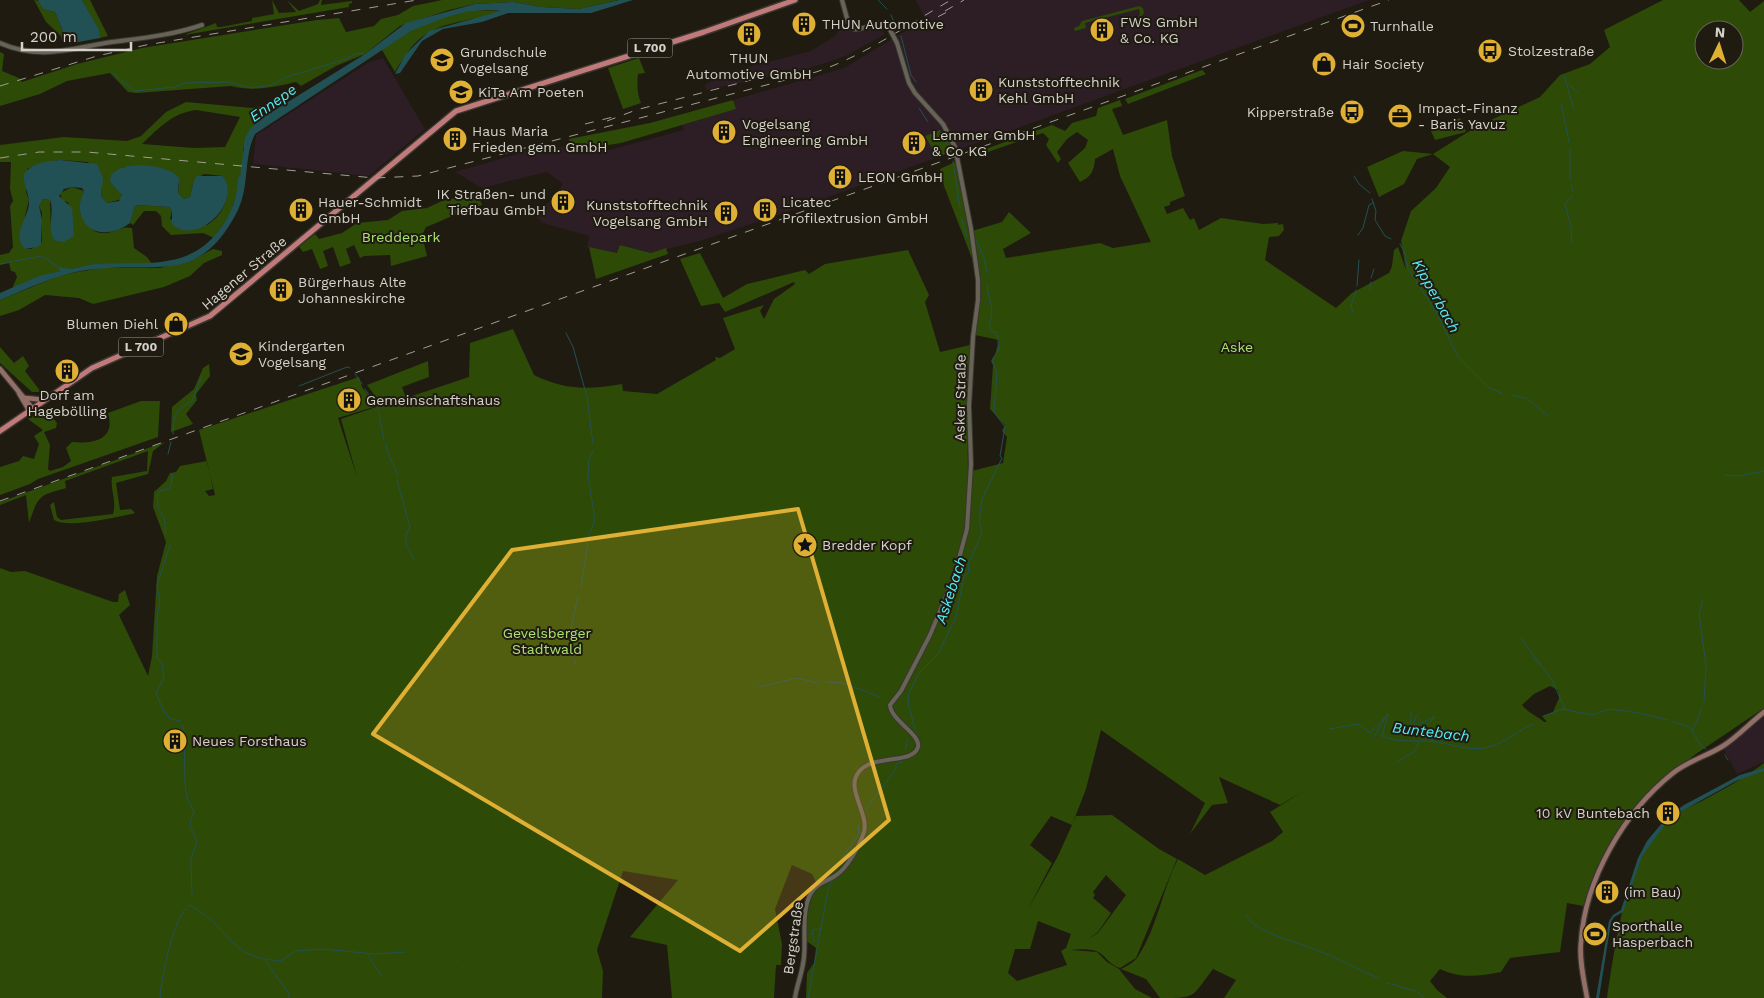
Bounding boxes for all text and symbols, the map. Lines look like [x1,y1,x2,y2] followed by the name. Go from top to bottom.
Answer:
[791,11,817,37] building icon: THUN Automotive
[1340,13,1366,39] sports icon: Turnhalle
[1120,14,1198,46] place label: FWS GmbH & Co. KG
[822,16,944,32] place label: THUN Automotive
[1089,17,1115,43] building icon: FWS GmbH & Co. KG
[1370,18,1434,34] place label: Turnhalle
[22,20,131,52] scale bar
[1694,20,1744,70] north arrow
[736,21,762,47] building icon: THUN Automotive GmbH
[1714,24,1726,40] text: N
[30,28,77,46] text: 200 m
[628,38,672,58] road number: L 700
[1477,38,1503,64] bus stop icon: Stolzestraße
[1508,43,1594,59] place label: Stolzestraße
[460,44,547,76] place label: Grundschule Vogelsang
[429,47,455,73] school or university icon: Grundschule Vogelsang
[686,50,812,82] place label: THUN Automotive GmbH
[1311,51,1337,77] shop icon: Hair Society
[1342,56,1425,72] place label: Hair Society
[998,74,1120,106] place label: Kunststofftechnik Kehl GmbH
[968,77,994,103] building icon: Kunststofftechnik Kehl GmbH
[448,79,474,105] school or university icon: KiTa Am Poeten
[246,80,300,126] water label: Ennepe
[478,84,584,100] place label: KiTa Am Poeten
[1339,99,1365,125] bus stop icon: Kipperstraße
[1418,100,1518,132] place label: Impact-Finanz - Baris Yavuz
[1387,103,1413,129] office icon: Impact-Finanz - Baris Yavuz
[1247,104,1334,120] place label: Kipperstraße
[742,116,868,148] place label: Vogelsang Engineering GmbH
[711,119,737,145] building icon: Vogelsang Engineering GmbH
[472,123,608,155] place label: Haus Maria Frieden gem. GmbH
[442,126,468,152] building icon: Haus Maria Frieden gem. GmbH
[932,127,1036,159] place label: Lemmer GmbH & Co KG
[901,130,927,156] building icon: Lemmer GmbH & Co KG
[827,164,853,190] building icon: LEON GmbH
[858,169,943,185] place label: LEON GmbH
[436,186,546,218] place label: IK Straßen- und Tiefbau GmbH
[550,189,576,215] building icon: IK Straßen- und Tiefbau GmbH
[318,194,422,226] place label: Hauer-Schmidt GmbH
[782,194,929,226] place label: Licatec Profilextrusion GmbH
[288,197,314,223] building icon: Hauer-Schmidt GmbH
[586,197,708,229] place label: Kunststofftechnik Vogelsang GmbH
[752,197,778,223] building icon: Licatec Profilextrusion GmbH
[713,200,739,226] building icon: Kunststofftechnik Vogelsang GmbH
[362,229,440,245] park label: Breddepark
[198,233,290,313] street label: Hagener Straße
[1408,256,1464,336] water label: Kipperbach
[298,274,406,306] place label: Bürgerhaus Alte Johanneskirche
[268,277,294,303] building icon: Bürgerhaus Alte Johanneskirche
[163,311,189,337] shop icon: Blumen Diehl
[66,316,159,332] place label: Blumen Diehl
[118,338,164,357] road number: L 700
[258,338,345,370] place label: Kindergarten Vogelsang
[1221,339,1253,355] park label: Aske
[228,341,254,367] school or university icon: Kindergarten Vogelsang
[951,354,969,442] street label: Asker Straße
[54,358,80,384] building icon: Dorf am Hagebölling
[27,387,107,419] place label: Dorf am Hagebölling
[336,387,362,413] building icon: Gemeinschaftshaus
[366,392,500,408] place label: Gemeinschaftshaus
[792,532,818,558] place icon: Bredder Kopf
[822,537,912,553] place label: Bredder Kopf
[931,554,970,627] water label: Askebach
[503,625,592,657] park label: Gevelsberger Stadtwald
[1391,718,1471,746] water label: Buntebach
[162,728,188,754] building icon: Neues Forsthaus
[192,733,307,749] place label: Neues Forsthaus
[1655,800,1681,826] building icon: 10 kV Buntebach
[1536,805,1650,821] place label: 10 kV Buntebach
[1594,879,1620,905] building icon: (im Bau)
[1624,884,1681,900] place label: (im Bau)
[780,901,806,975] street label: Bergstraße
[1612,918,1693,950] place label: Sporthalle Hasperbach
[1582,921,1608,947] sports icon: Sporthalle Hasperbach

